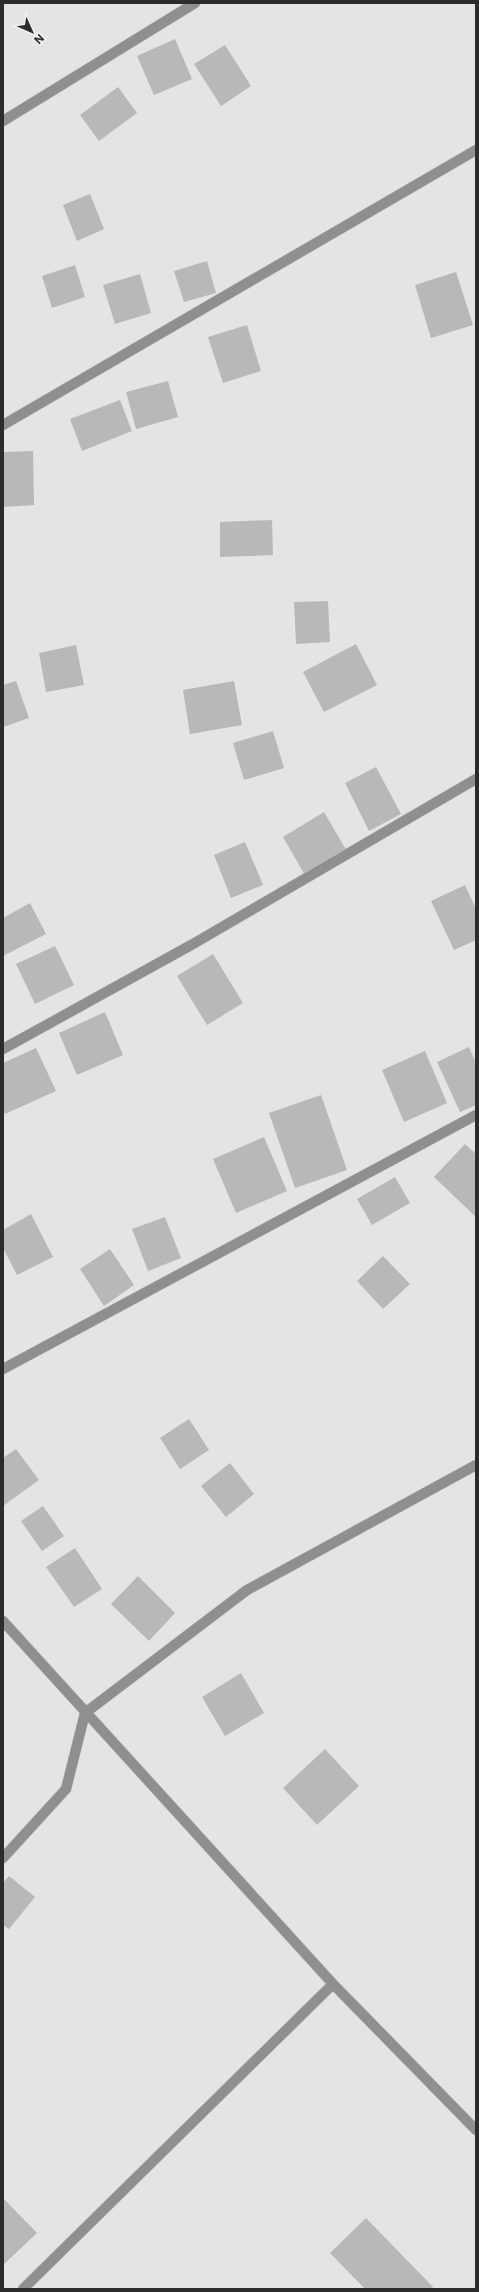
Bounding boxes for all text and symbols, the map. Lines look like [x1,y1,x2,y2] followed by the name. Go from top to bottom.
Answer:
[12,12,52,52] north arrow
[31,31,47,47] text: N

